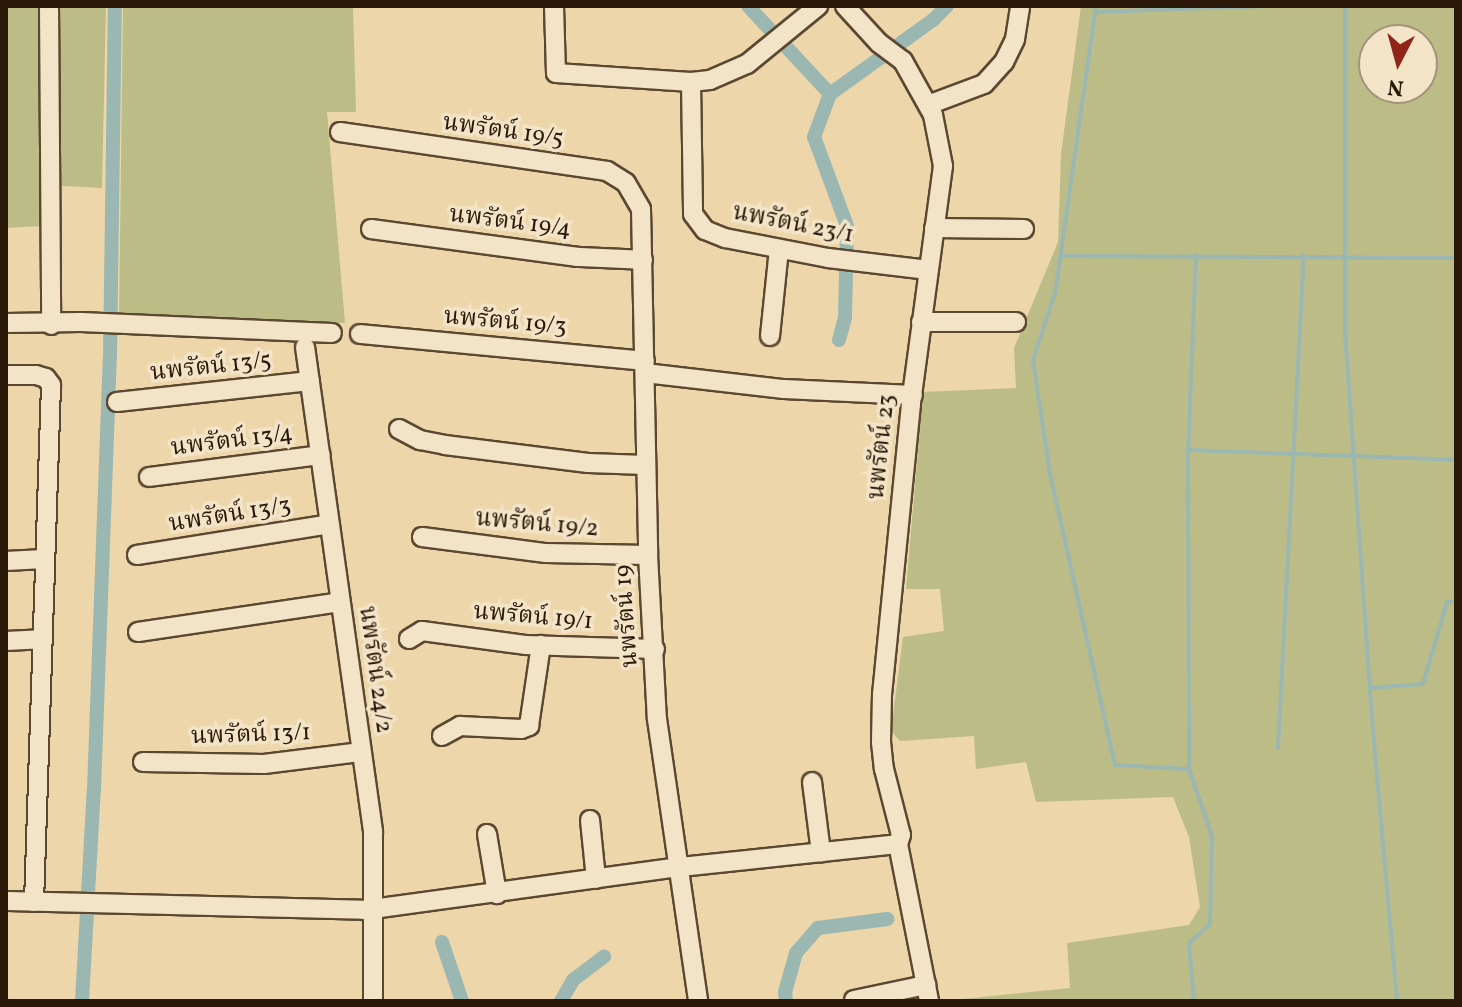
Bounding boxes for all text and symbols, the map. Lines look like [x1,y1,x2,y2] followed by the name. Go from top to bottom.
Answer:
[1358,24,1438,104] north arrow
[1386,70,1405,103] text: N
[441,109,565,155] street label: นพรัตน์ 19/5
[730,199,856,251] street label: นพรัตน์ 23/1
[447,201,573,245] street label: นพรัตน์ 19/4
[442,303,568,343] street label: นพรัตน์ 19/3
[149,347,273,389] street label: นพรัตน์ 13/5
[863,393,903,501] street label: นพรัตน์ 23
[169,420,295,464] street label: นพรัตน์ 13/4
[167,492,293,540] street label: นพรัตน์ 13/3
[474,505,600,545] street label: นพรัตน์ 19/2
[610,564,646,668] street label: นพรัตน์ 19
[472,598,594,638] street label: นพรัตน์ 19/1
[351,605,397,735] street label: นพรัตน์ 24/2
[191,720,311,752] street label: นพรัตน์ 13/1

